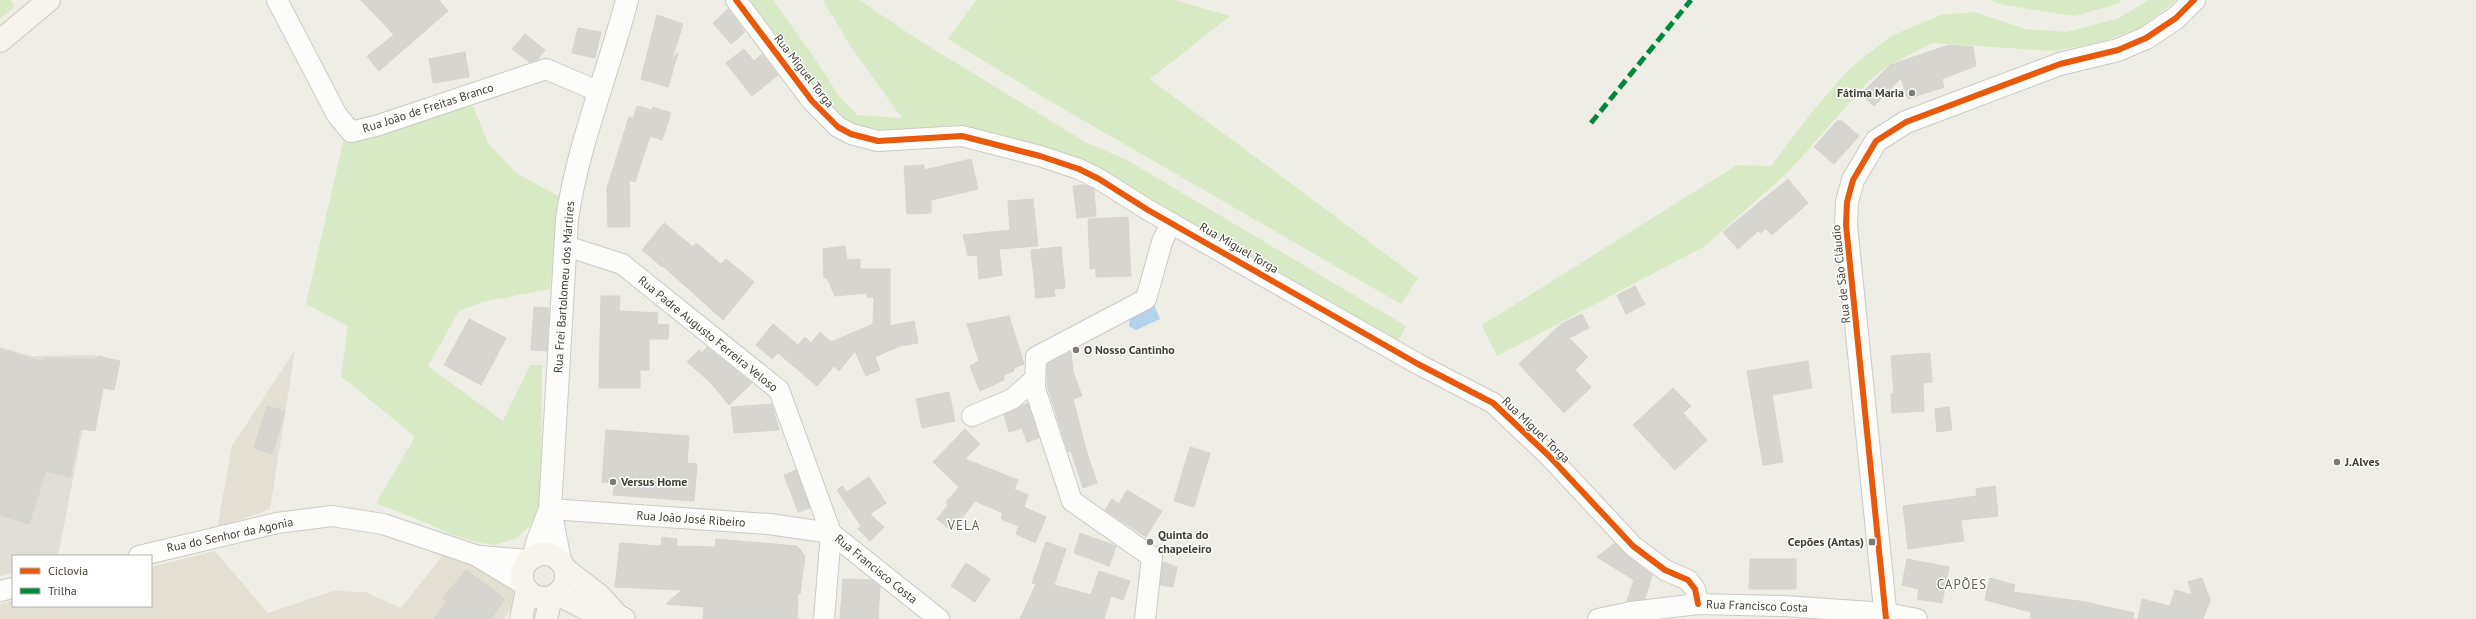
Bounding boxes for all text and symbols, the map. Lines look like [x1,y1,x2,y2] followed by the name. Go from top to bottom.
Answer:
[771,31,838,110] street label: Rua Miguel Torga
[360,79,495,136] street label: Rua João de Freitas Branco
[1837,85,1904,100] place label: Fátima Maria
[1907,88,1917,98] marker: Fátima Maria
[550,201,577,373] street label: Rua Frei Bartolomeu dos Mártires
[1197,219,1281,276] street label: Rua Miguel Torga
[1828,224,1853,324] street label: Rua de São Cláudio
[635,273,781,395] street label: Rua Padre Augusto Ferreira Veloso
[1084,342,1175,357] place label: O Nosso Cantinho
[1071,345,1081,355] marker: O Nosso Cantinho
[1499,393,1574,466] street label: Rua Miguel Torga
[2344,454,2380,469] place label: J.Alves
[2332,457,2342,467] marker: J.Alves
[620,474,687,489] place label: Versus Home
[608,477,618,487] marker: Versus Home
[636,507,746,530] street label: Rua João José Ribeiro
[165,514,294,555] street label: Rua do Senhor da Agonia
[947,517,980,534] district label: VELA
[1158,527,1212,556] place label: Quinta do chapeleiro
[832,531,921,607] street label: Rua Francisco Costa
[1788,534,1864,549] place label: Cepões (Antas)
[1145,537,1155,547] marker: Quinta do chapeleiro
[1867,537,1877,547] marker: Cepões (Antas)
[12,555,152,607] legend
[48,563,88,578] text: Ciclovia
[1937,576,1987,593] district label: CAPÕES
[48,583,77,598] text: Trilha
[1706,596,1808,615] street label: Rua Francisco Costa

